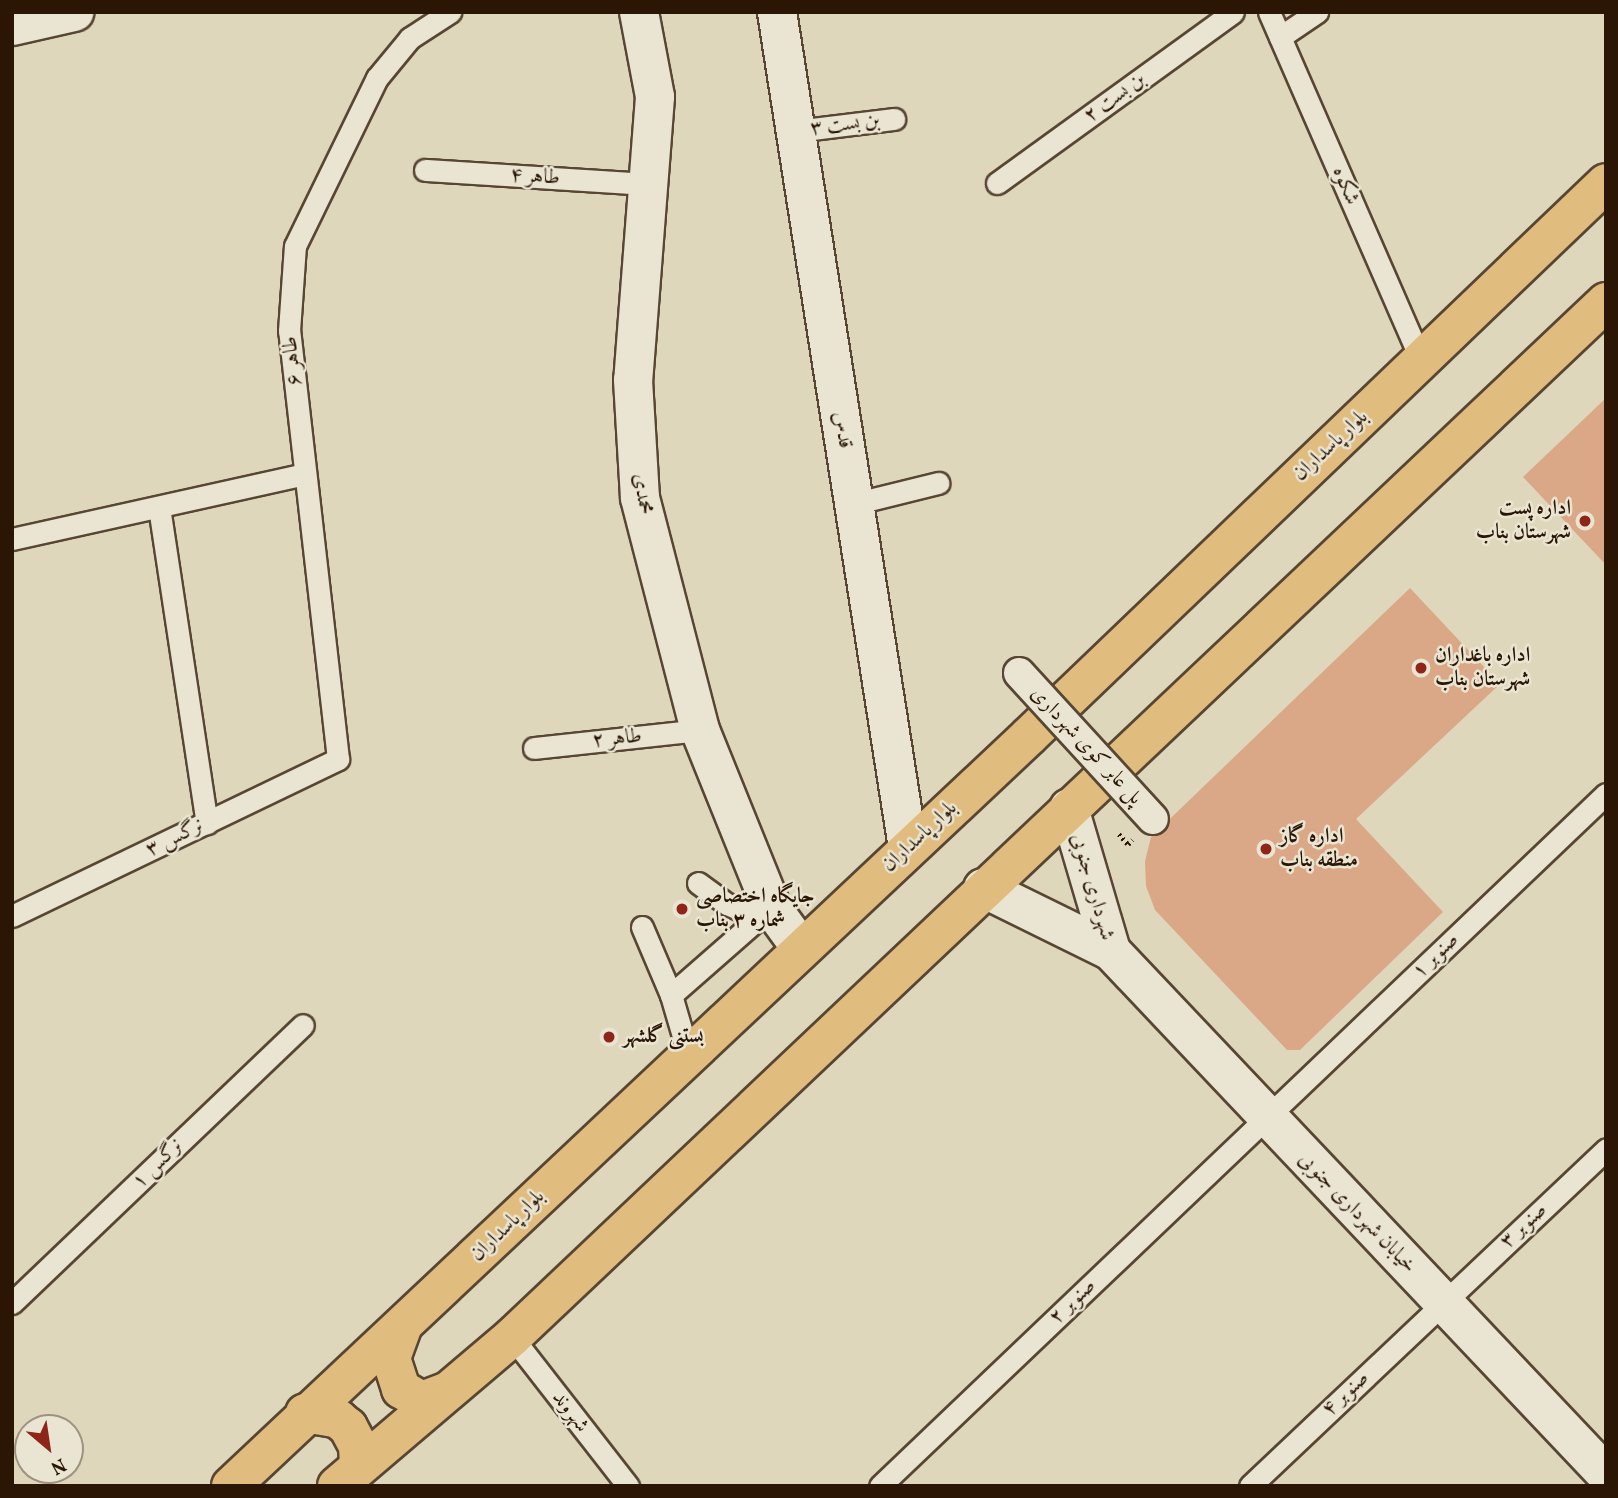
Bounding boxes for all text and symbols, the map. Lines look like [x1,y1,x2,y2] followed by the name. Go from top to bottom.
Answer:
[1079,67,1151,129] street label: بن بست ۲
[809,108,881,142] street label: بن بست ۳
[509,163,561,191] street label: طاهر ۴
[1326,163,1364,209] street label: شکوه
[278,335,308,387] street label: طاهر ۶
[1288,405,1374,487] street label: بلوار پاسداران
[827,410,857,450] street label: قدس
[627,472,657,516] street label: محمدی
[1476,496,1571,546] place label: اداره پست شهرستان بناب
[1577,513,1593,529] marker: اداره پست شهرستان بناب
[1435,643,1530,693] place label: اداره باغداران شهرستان بناب
[1413,660,1429,676] marker: اداره باغداران شهرستان بناب
[1025,682,1147,810] street label: پل عابر کوی شهرداری
[591,724,643,754] street label: طاهر ۲
[877,796,963,878] street label: بلوار پاسداران
[142,813,208,863] street label: نرگس ۳
[1280,824,1358,874] place label: اداره گاز منطقه بناب
[1065,831,1119,943] street label: شهرداری جنوبی
[1258,841,1274,857] marker: اداره گاز منطقه بناب
[696,884,814,934] place label: جایگاه اختصاصی شماره ۳ بناب
[674,901,690,917] marker: جایگاه اختصاصی شماره ۳ بناب
[1407,928,1465,984] street label: صنوبر ۱
[623,1024,704,1050] place label: بستنی گلشهر
[601,1029,617,1045] marker: بستنی گلشهر
[127,1134,189,1194] street label: نرگس ۱
[1293,1147,1421,1279] street label: خیابان شهرداری جنوبی
[466,1185,550,1267] street label: بلوار پاسداران
[1495,1198,1553,1254] street label: صنوبر ۳
[1044,1274,1102,1330] street label: صنوبر ۲
[1317,1366,1375,1422] street label: صنوبر ۴
[546,1386,594,1438] street label: شهروند
[14,1414,84,1484] north arrow
[46,1451,71,1480] text: N

